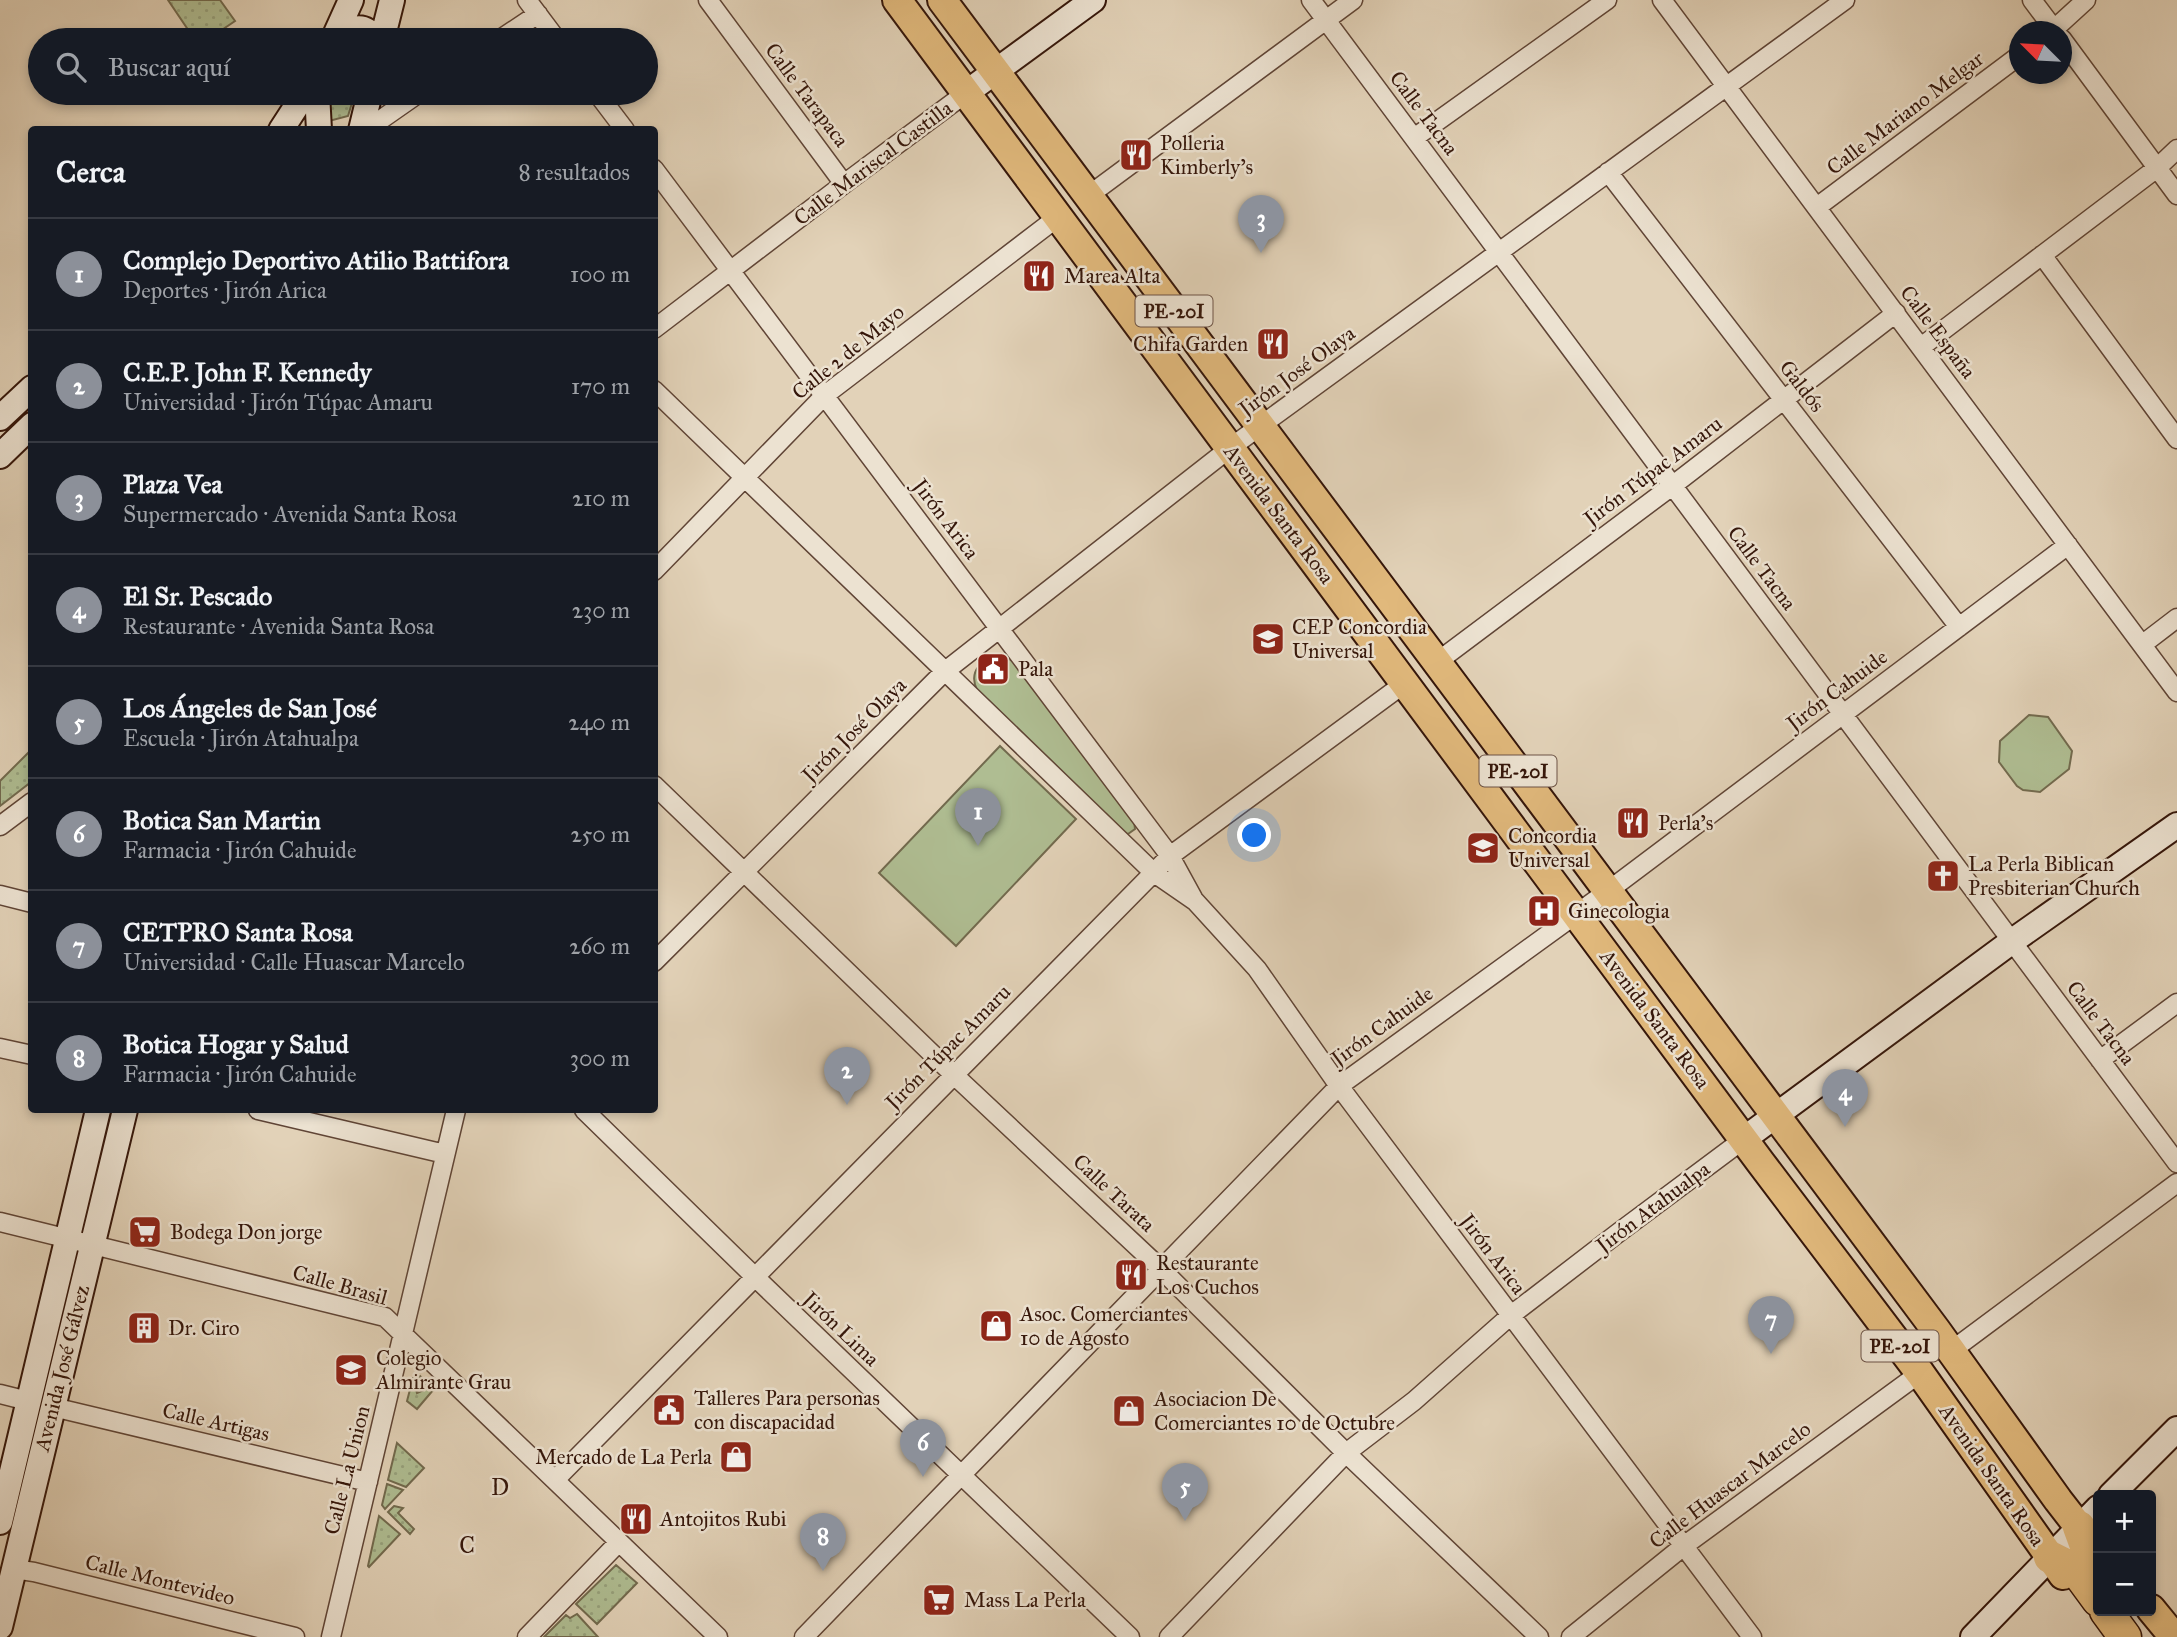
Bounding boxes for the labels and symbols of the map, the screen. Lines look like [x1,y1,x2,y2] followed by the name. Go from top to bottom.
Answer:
[2009,21,2072,84] north arrow
[759,38,855,152] street label: Calle Tarapaca
[1821,45,1989,180] street label: Calle Mariano Melgar
[1384,66,1464,160] street label: Calle Tacna
[789,95,958,231] street label: Calle Mariscal Castilla
[1160,130,1253,180] place label: Polleria Kimberly's
[1117,136,1155,174] restaurant icon: Polleria Kimberly's
[1238,195,1284,253] pin: 3
[1020,257,1058,295] restaurant icon: Marea Alta
[1064,263,1161,289] place label: Marea Alta
[1894,280,1982,384] street label: Calle España
[1136,296,1212,326] road number: PE-20I
[787,299,910,405] street label: Calle 2 de Mayo
[1232,320,1360,423] street label: Jirón José Olaya
[1254,325,1292,363] restaurant icon: Chifa Garden
[1133,331,1248,357] place label: Chifa Garden
[1774,355,1830,417] street label: Galdós
[1577,411,1727,533] street label: Jirón Túpac Amaru
[1218,438,1340,589] street label: Avenida Santa Rosa
[906,472,985,564] street label: Jirón Arica
[1722,521,1802,615] street label: Calle Tacna
[1292,614,1427,664] place label: CEP Concordia Universal
[1249,620,1287,658] school or university icon: CEP Concordia Universal
[1780,643,1893,738] street label: Jirón Cahuide
[974,650,1012,688] public building icon: Pala
[1018,656,1053,682] place label: Pala
[795,672,912,789] street label: Jirón José Olaya
[1480,756,1556,786] road number: PE-20I
[955,788,1001,846] pin: 1
[1614,804,1652,842] restaurant icon: Perla's
[1658,810,1713,836] place label: Perla's
[1237,818,1271,852] your location
[1508,823,1597,873] place label: Concordia Universal
[1464,829,1502,867] school or university icon: Concordia Universal
[1968,851,2140,901] place label: La Perla Biblican Presbiterian Church
[1924,857,1962,895] church icon: La Perla Biblican Presbiterian Church
[1525,892,1563,930] hospital icon: Ginecologia
[1568,898,1670,924] place label: Ginecologia
[1594,943,1716,1094] street label: Avenida Santa Rosa
[2061,976,2141,1070] street label: Calle Tacna
[879,979,1016,1116] street label: Jirón Túpac Amaru
[1324,980,1438,1073] street label: Jirón Cahuide
[824,1047,870,1105] pin: 2
[1822,1069,1868,1127] pin: 4
[1068,1148,1161,1238] street label: Calle Tarata
[1589,1156,1715,1259] street label: Jirón Atahualpa
[1453,1207,1532,1299] street label: Jirón Arica
[126,1213,164,1251] supermarket icon: Bodega Don jorge
[170,1219,323,1245] place label: Bodega Don jorge
[1156,1250,1259,1300] place label: Restaurante Los Cuchos
[1112,1256,1150,1294] restaurant icon: Restaurante Los Cuchos
[290,1259,391,1311] street label: Calle Brasil
[29,1282,95,1455] street label: Avenida José Gálvez
[796,1285,885,1372] street label: Jirón Lima
[1748,1296,1794,1354] pin: 7
[1019,1301,1188,1351] place label: Asoc. Comerciantes 10 de Agosto
[977,1307,1015,1345] shop icon: Asoc. Comerciantes 10 de Agosto
[125,1309,163,1347] building icon: Dr. Ciro
[168,1315,240,1341] place label: Dr. Ciro
[1862,1330,1938,1362] road number: PE-20I
[375,1345,511,1395] place label: Colegio Almirante Grau
[332,1351,370,1389] school or university icon: Colegio Almirante Grau
[694,1385,880,1435] place label: Talleres Para personas con discapacidad
[1153,1386,1395,1436] place label: Asociacion De Comerciantes 10 de Octubre
[650,1391,688,1429] public building icon: Talleres Para personas con discapacidad
[1110,1392,1148,1430] shop icon: Asociacion De Comerciantes 10 de Octubre
[160,1397,272,1447] street label: Calle Artigas
[1933,1398,2051,1551] street label: Avenida Santa Rosa
[318,1403,376,1537] street label: Calle La Union
[1644,1416,1816,1554] street label: Calle Huascar Marcelo
[900,1419,946,1477] pin: 6
[717,1438,755,1476] shop icon: Mercado de La Perla
[535,1444,712,1470] place label: Mercado de La Perla
[1162,1463,1208,1521] pin: 5
[491,1473,511,1501] district label: D
[617,1500,655,1538] restaurant icon: Antojitos Rubi
[659,1506,787,1532] place label: Antojitos Rubi
[800,1513,846,1571] pin: 8
[459,1531,477,1559] district label: C
[83,1549,238,1611] street label: Calle Montevideo
[920,1581,958,1619] supermarket icon: Mass La Perla
[964,1587,1086,1613] place label: Mass La Perla

